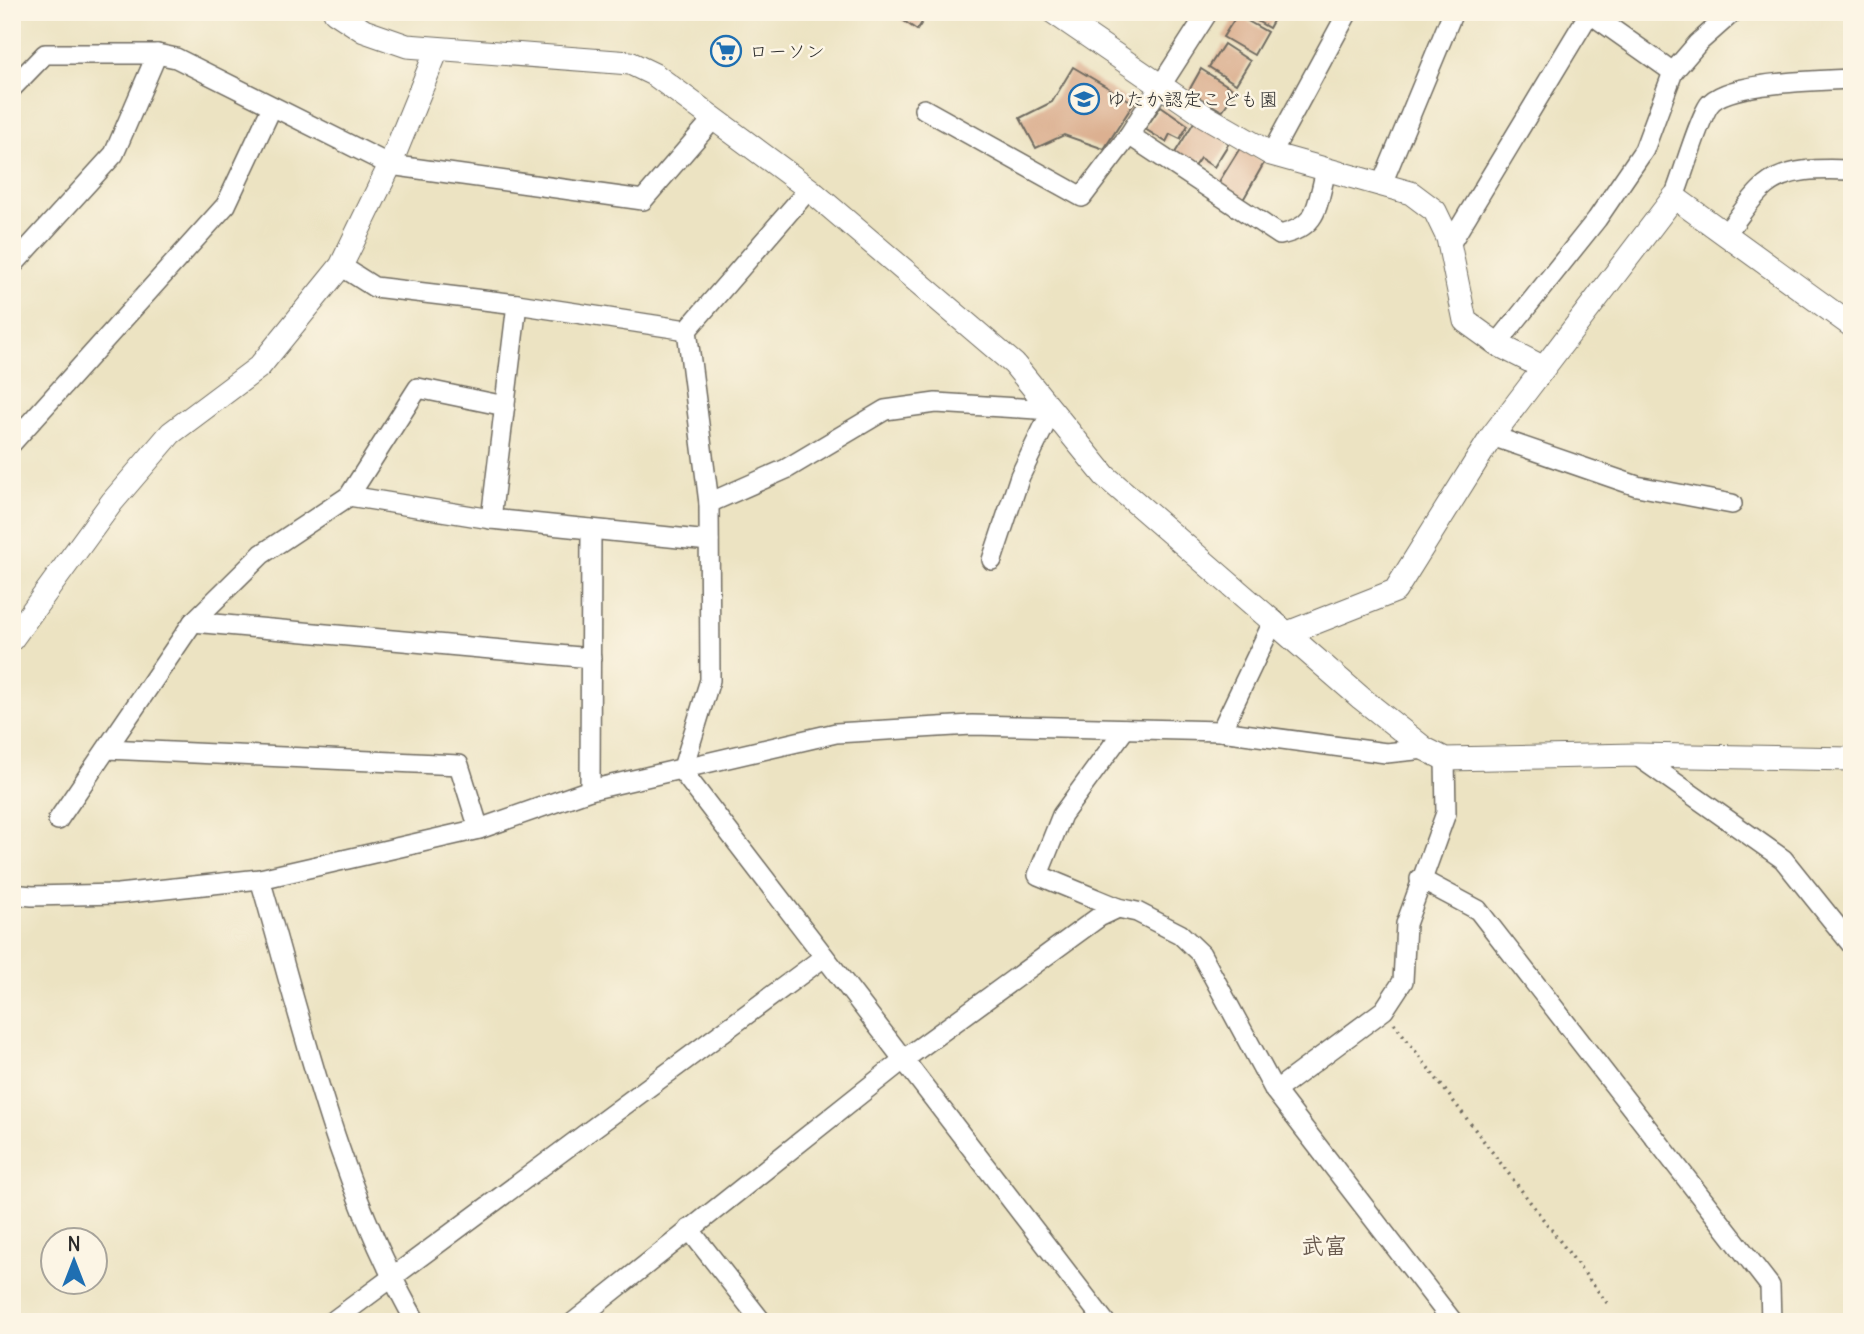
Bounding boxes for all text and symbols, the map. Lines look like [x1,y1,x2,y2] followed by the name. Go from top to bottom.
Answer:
[709,34,743,68] supermarket icon: ローソン
[749,39,825,63] place label: ローソン
[1067,82,1101,116] school or university icon: ゆたか認定こども園
[1107,87,1278,111] place label: ゆたか認定こども園
[38,1226,108,1296] north arrow
[1301,1231,1347,1260] district label: 武富
[67,1232,81,1256] text: N

